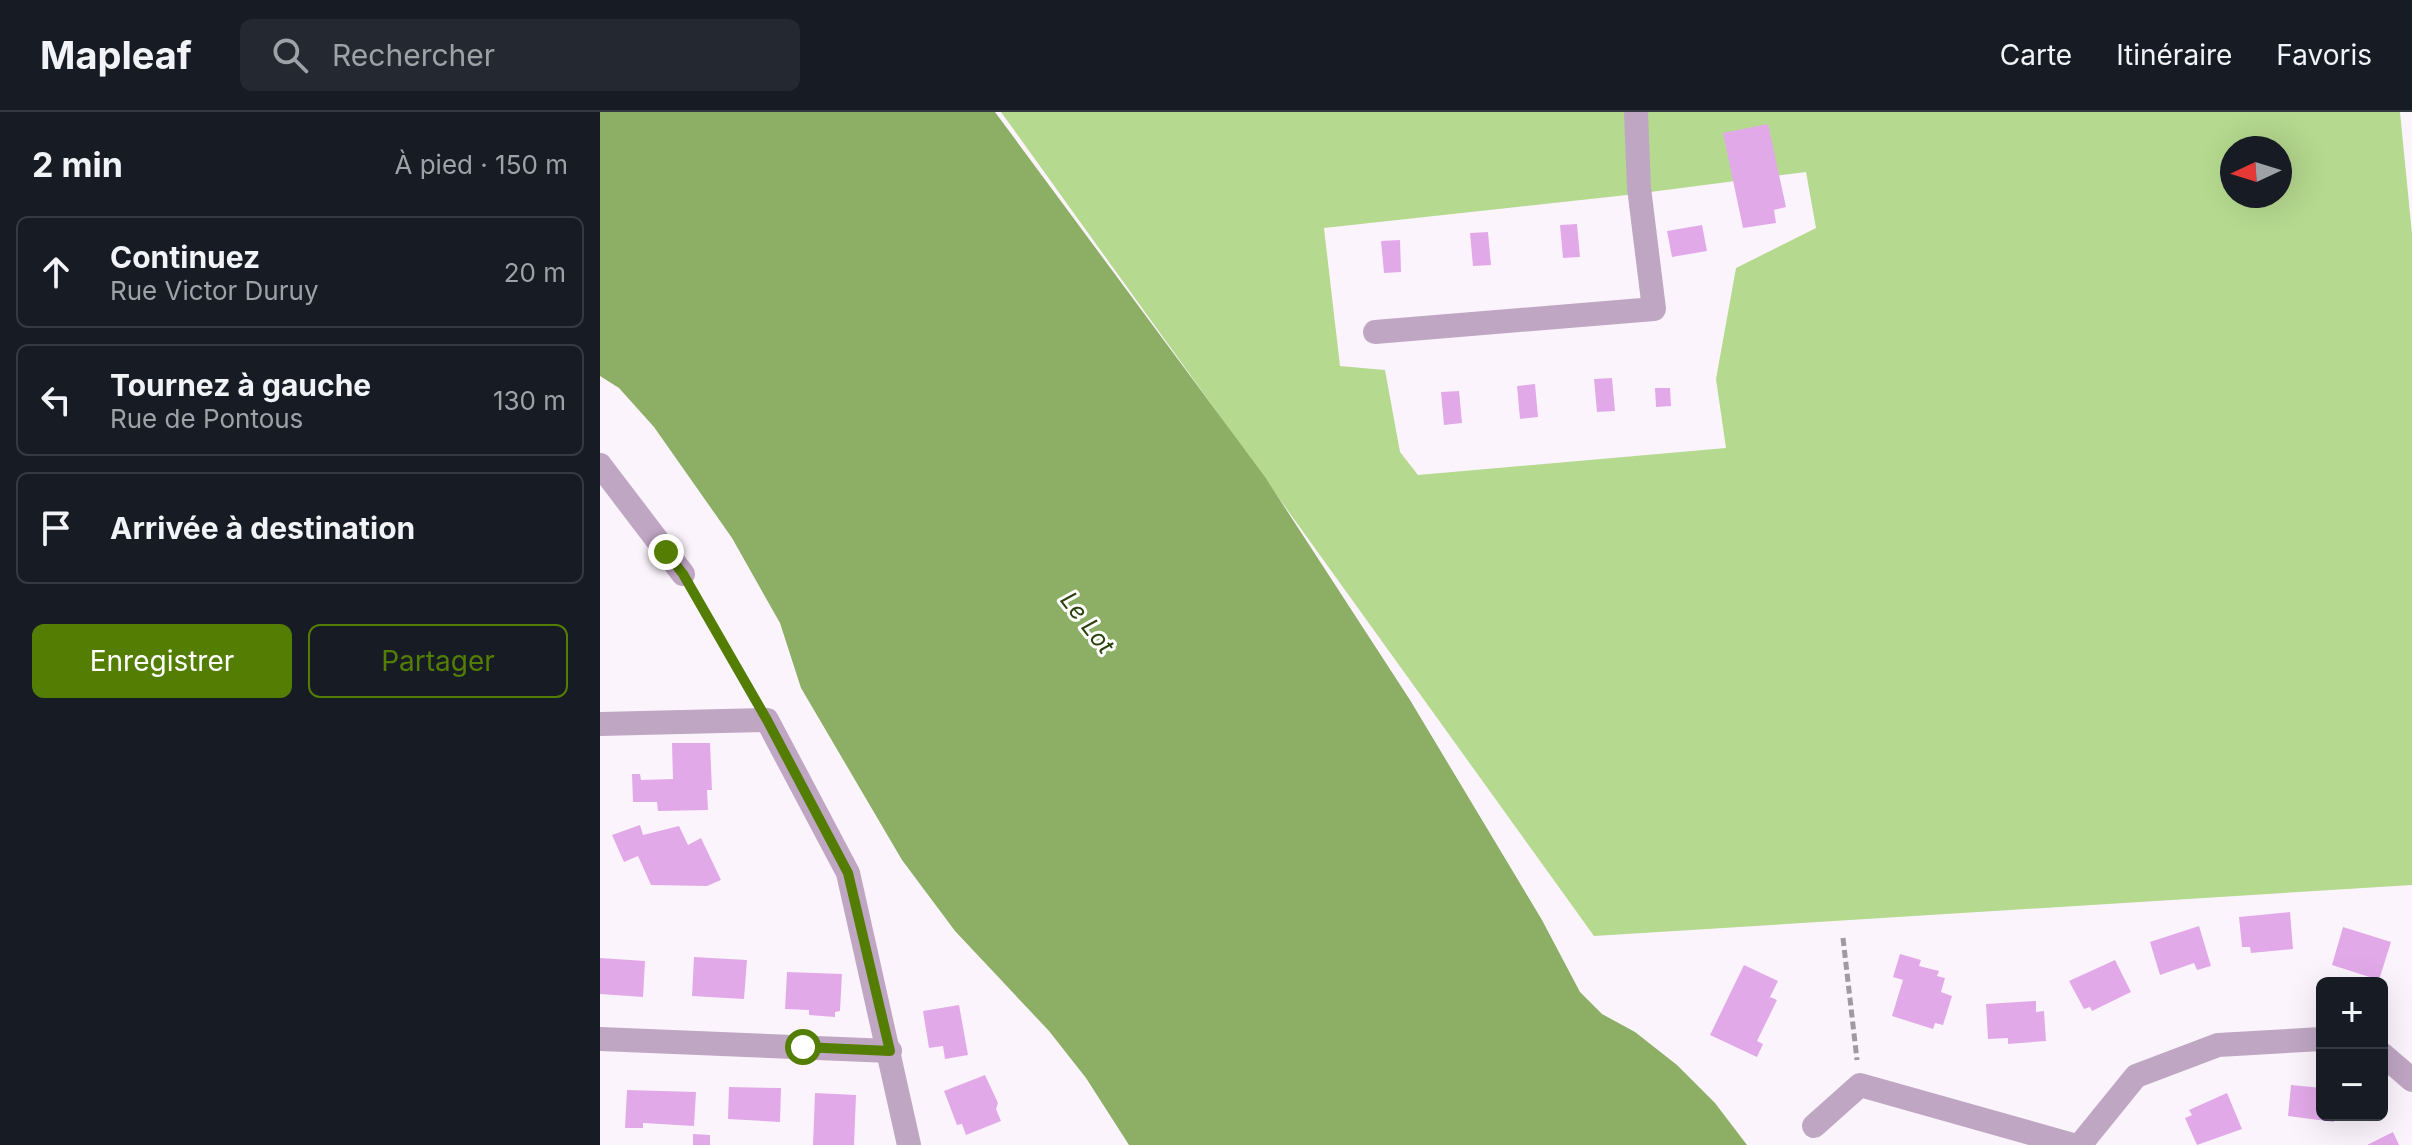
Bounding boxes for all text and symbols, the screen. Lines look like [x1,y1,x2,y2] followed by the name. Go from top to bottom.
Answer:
[240,19,800,91] search box
[40,32,192,78] text: Mapleaf
[268,33,312,77] icon: search
[332,37,495,73] text: Rechercher
[2000,38,2072,72] text: Carte
[2116,38,2232,72] text: Itinéraire
[2276,38,2372,72] text: Favoris
[2220,136,2292,208] north arrow
[32,144,123,185] text: 2 min
[394,149,568,180] text: À pied · 150 m
[110,239,260,275] text: Continuez
[34,250,78,294] icon: ahead
[504,257,566,288] text: 20 m
[110,275,319,306] text: Rue Victor Duruy
[110,367,371,403] text: Tournez à gauche
[34,378,78,422] icon: left
[493,385,566,416] text: 130 m
[110,403,303,434] text: Rue de Pontous
[34,506,78,550] icon: arrive
[110,510,415,546] text: Arrivée à destination
[648,534,684,570] route end
[1054,586,1121,660] water label: Le Lot
[32,624,292,698] button: Enregistrer
[308,624,568,698] button: Partager
[2316,977,2388,1121] map controls
[2316,977,2388,1049] button: +
[785,1029,821,1065] route start
[2316,1049,2388,1121] button: −

